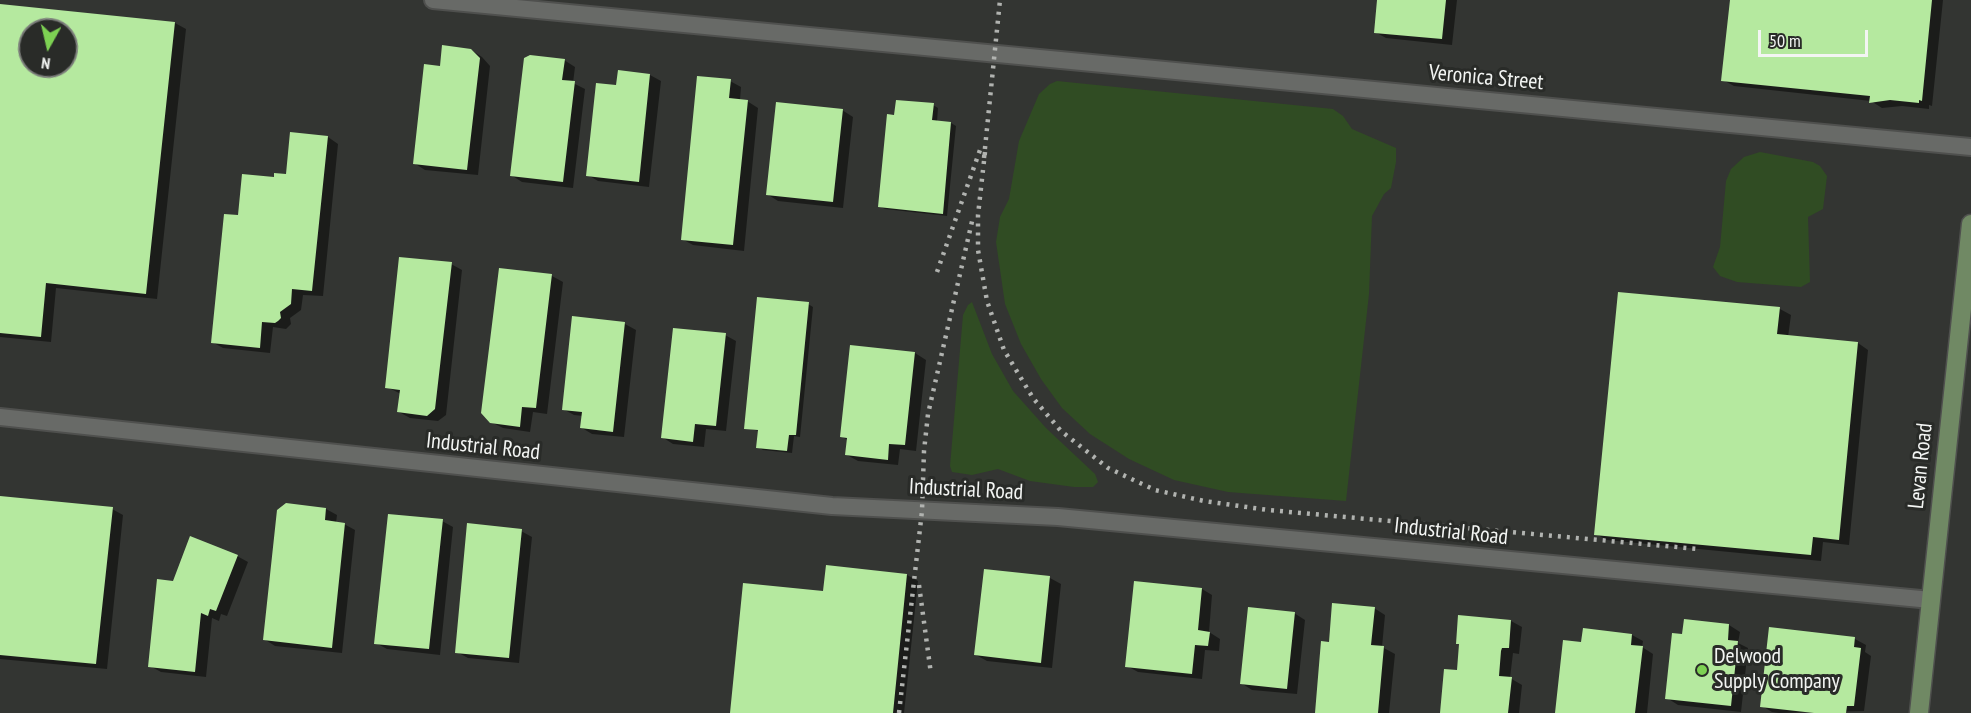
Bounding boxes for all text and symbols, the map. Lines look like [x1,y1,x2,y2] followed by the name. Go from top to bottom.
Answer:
[18,18,78,78] north arrow
[1761,18,1870,56] scale bar
[1769,29,1801,52] text: 50 m
[40,53,51,74] text: N
[1428,60,1544,96] street label: Veronica Street
[1903,422,1939,510] street label: Levan Road
[425,428,541,466] street label: Industrial Road
[908,474,1024,506] street label: Industrial Road
[1393,513,1509,551] street label: Industrial Road
[1714,644,1840,696] place label: Delwood Supply Company
[1695,663,1709,677] marker: Delwood Supply Company

